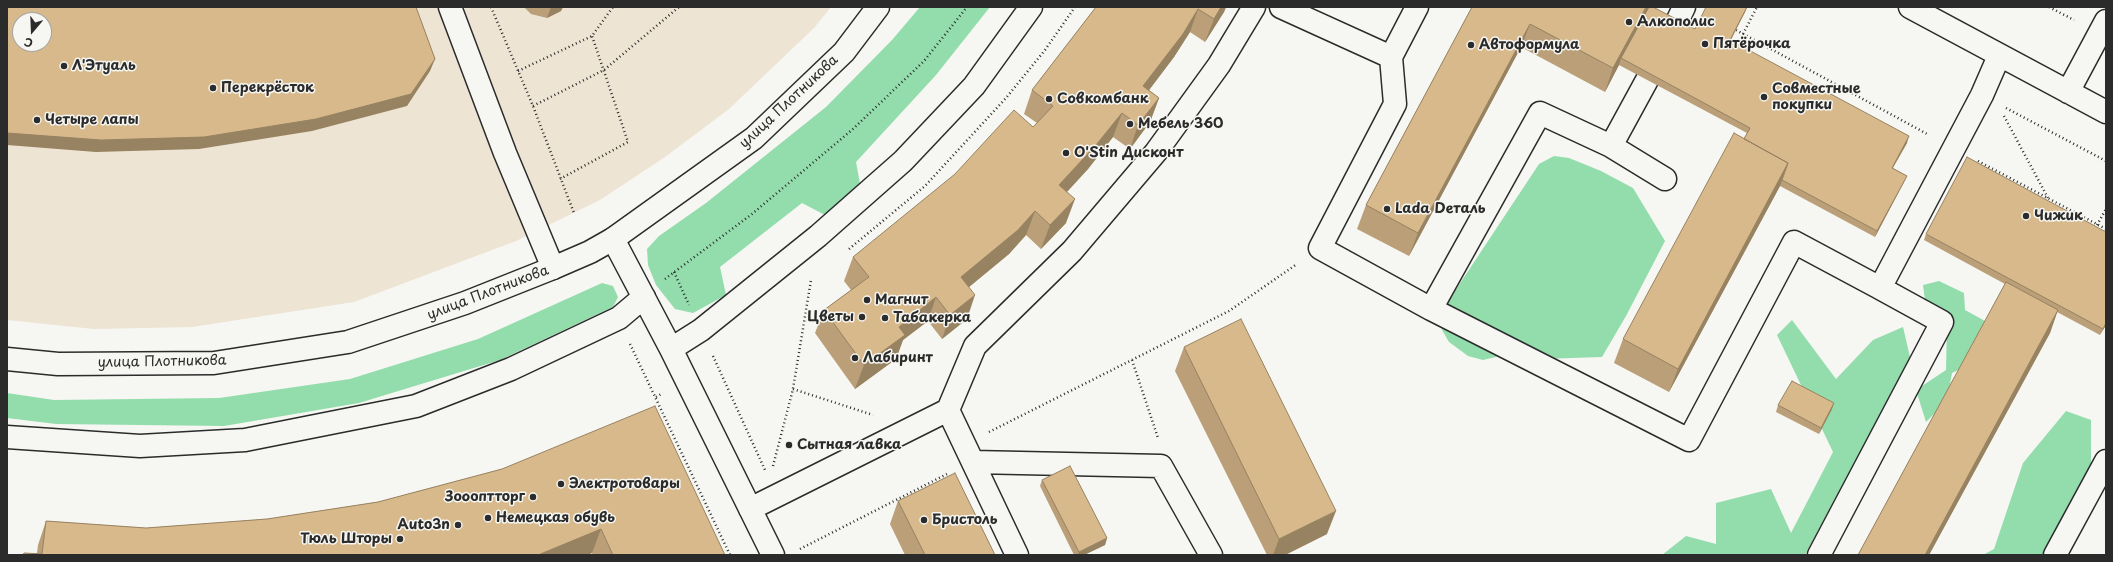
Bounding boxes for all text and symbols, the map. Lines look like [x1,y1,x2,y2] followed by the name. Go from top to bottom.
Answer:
[12,12,52,52] north arrow
[1637,14,1715,30] place label: Алкополис
[1624,17,1634,27] marker: Алкополис
[22,33,35,52] text: С
[1713,36,1791,52] place label: Пятёрочка
[1479,37,1580,53] place label: Автоформула
[1700,39,1710,49] marker: Пятёрочка
[1466,40,1476,50] marker: Автоформула
[736,52,842,152] street label: улица Плотникова
[72,58,136,74] place label: Л'Этуаль
[59,61,69,71] marker: Л'Этуаль
[221,80,314,96] place label: Перекрёсток
[1772,81,1861,114] place label: Совместные покупки
[208,83,218,93] marker: Перекрёсток
[1057,91,1149,107] place label: Совкомбанк
[1759,92,1769,102] marker: Совместные покупки
[1044,94,1054,104] marker: Совкомбанк
[45,112,139,128] place label: Четыре лапы
[32,115,42,125] marker: Четыре лапы
[1138,116,1223,132] place label: Мебель 360
[1125,119,1135,129] marker: Мебель 360
[1074,145,1183,161] place label: O'Stin Дисконт
[1061,148,1071,158] marker: O'Stin Дисконт
[1395,201,1485,217] place label: Lada Dеталь
[1382,204,1392,214] marker: Lada Dеталь
[2034,208,2083,224] place label: Чижик
[2021,211,2031,221] marker: Чижик
[425,262,551,324] street label: улица Плотникова
[875,292,928,308] place label: Магнит
[862,295,872,305] marker: Магнит
[807,309,854,325] place label: Цветы
[893,310,971,326] place label: Табакерка
[857,312,867,322] marker: Цветы
[880,313,890,323] marker: Табакерка
[863,350,933,366] place label: Лабиринт
[97,352,227,372] street label: улица Плотникова
[850,353,860,363] marker: Лабиринт
[797,437,901,453] place label: Сытная лавка
[784,440,794,450] marker: Сытная лавка
[569,476,680,492] place label: Электротовары
[556,479,566,489] marker: Электротовары
[445,489,525,505] place label: Зоооптторг
[528,492,538,502] marker: Зоооптторг
[496,510,615,526] place label: Немецкая обувь
[932,512,997,528] place label: Бристоль
[483,513,493,523] marker: Немецкая обувь
[919,515,929,525] marker: Бристоль
[398,517,450,533] place label: Auto3n
[453,520,463,530] marker: Auto3n
[300,531,392,547] place label: Тюль Шторы
[395,534,405,544] marker: Тюль Шторы

